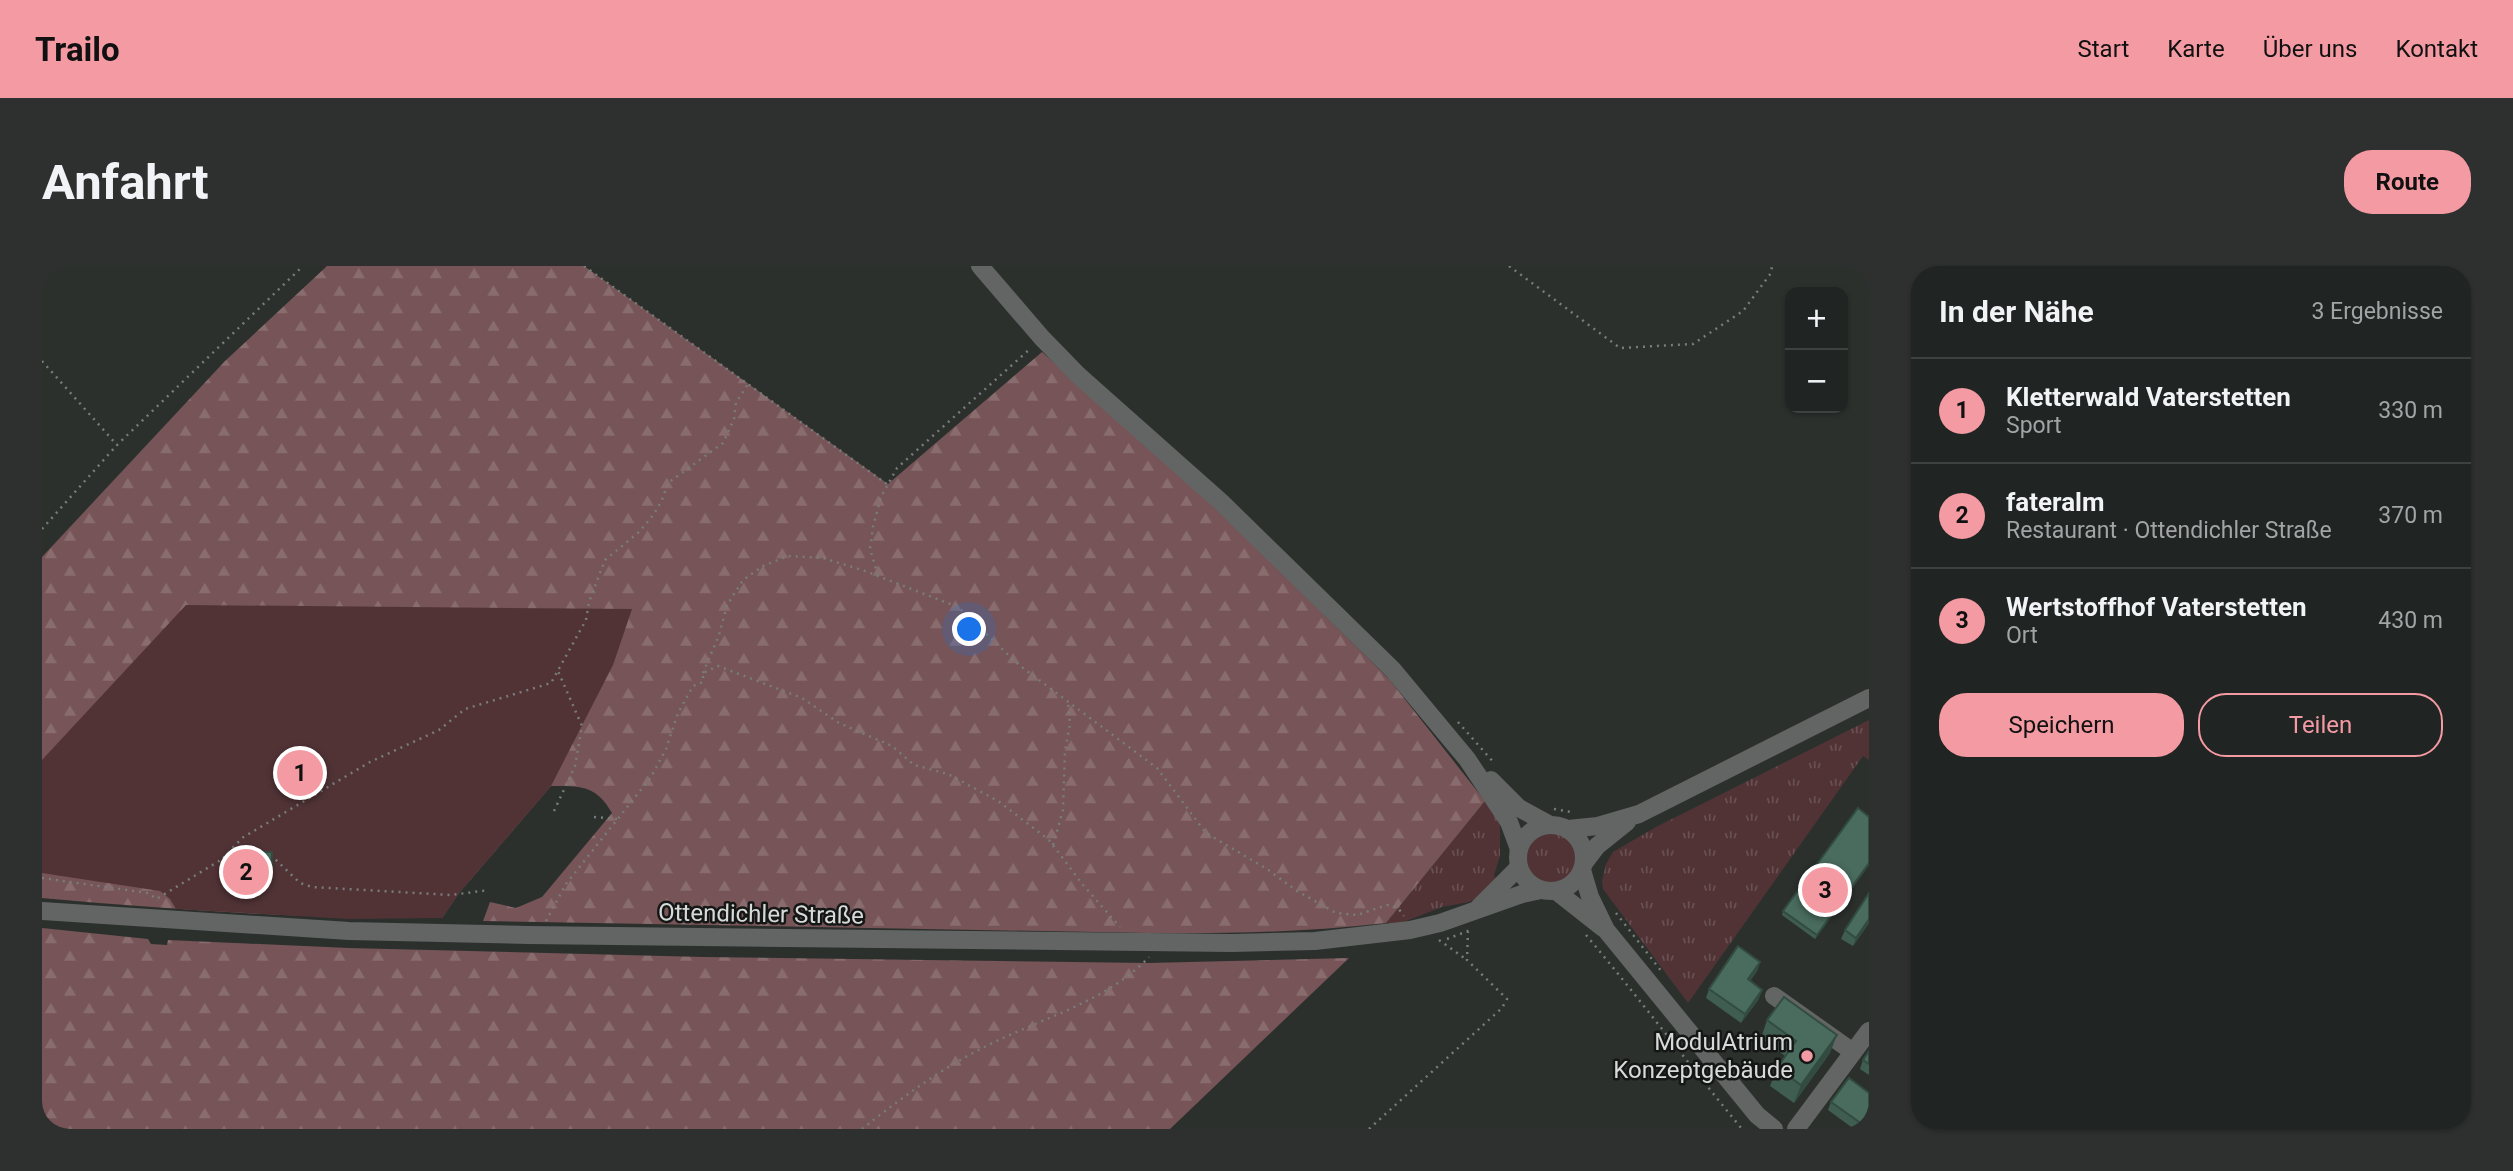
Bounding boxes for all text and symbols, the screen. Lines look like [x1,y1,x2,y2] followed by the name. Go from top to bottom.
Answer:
[35,30,120,69] text: Trailo
[2078,35,2129,63] text: Start
[2167,35,2225,63] text: Karte
[2263,35,2357,63] text: Über uns
[2395,35,2478,63] text: Kontakt
[2344,150,2471,214] button: Route
[42,154,209,211] text: Anfahrt
[1785,287,1848,413] map controls
[1785,287,1848,350] button: +
[1939,294,2094,329] text: In der Nähe
[2311,298,2443,325] text: 3 Ergebnisse
[1785,350,1848,413] button: −
[2006,382,2291,412] text: Kletterwald Vaterstetten
[1955,397,1969,424] text: 1
[2378,397,2443,424] text: 330 m
[2006,412,2062,439] text: Sport
[2006,487,2104,517] text: fateralm
[1955,502,1969,529] text: 2
[2378,502,2443,529] text: 370 m
[2006,517,2332,544] text: Restaurant · Ottendichler Straße
[2006,592,2307,622] text: Wertstoffhof Vaterstetten
[1955,607,1969,634] text: 3
[2378,607,2443,634] text: 430 m
[952,612,986,646] your location
[2006,622,2038,649] text: Ort
[1939,693,2184,757] button: Speichern
[2198,693,2443,757] button: Teilen
[277,747,323,799] pin: 1
[223,846,269,898] pin: 2
[1802,864,1848,916] pin: 3
[658,898,864,930] street label: Ottendichler Straße
[1613,1028,1793,1084] place label: ModulAtrium Konzeptgebäude
[1799,1048,1815,1064] marker: ModulAtrium Konzeptgebäude

